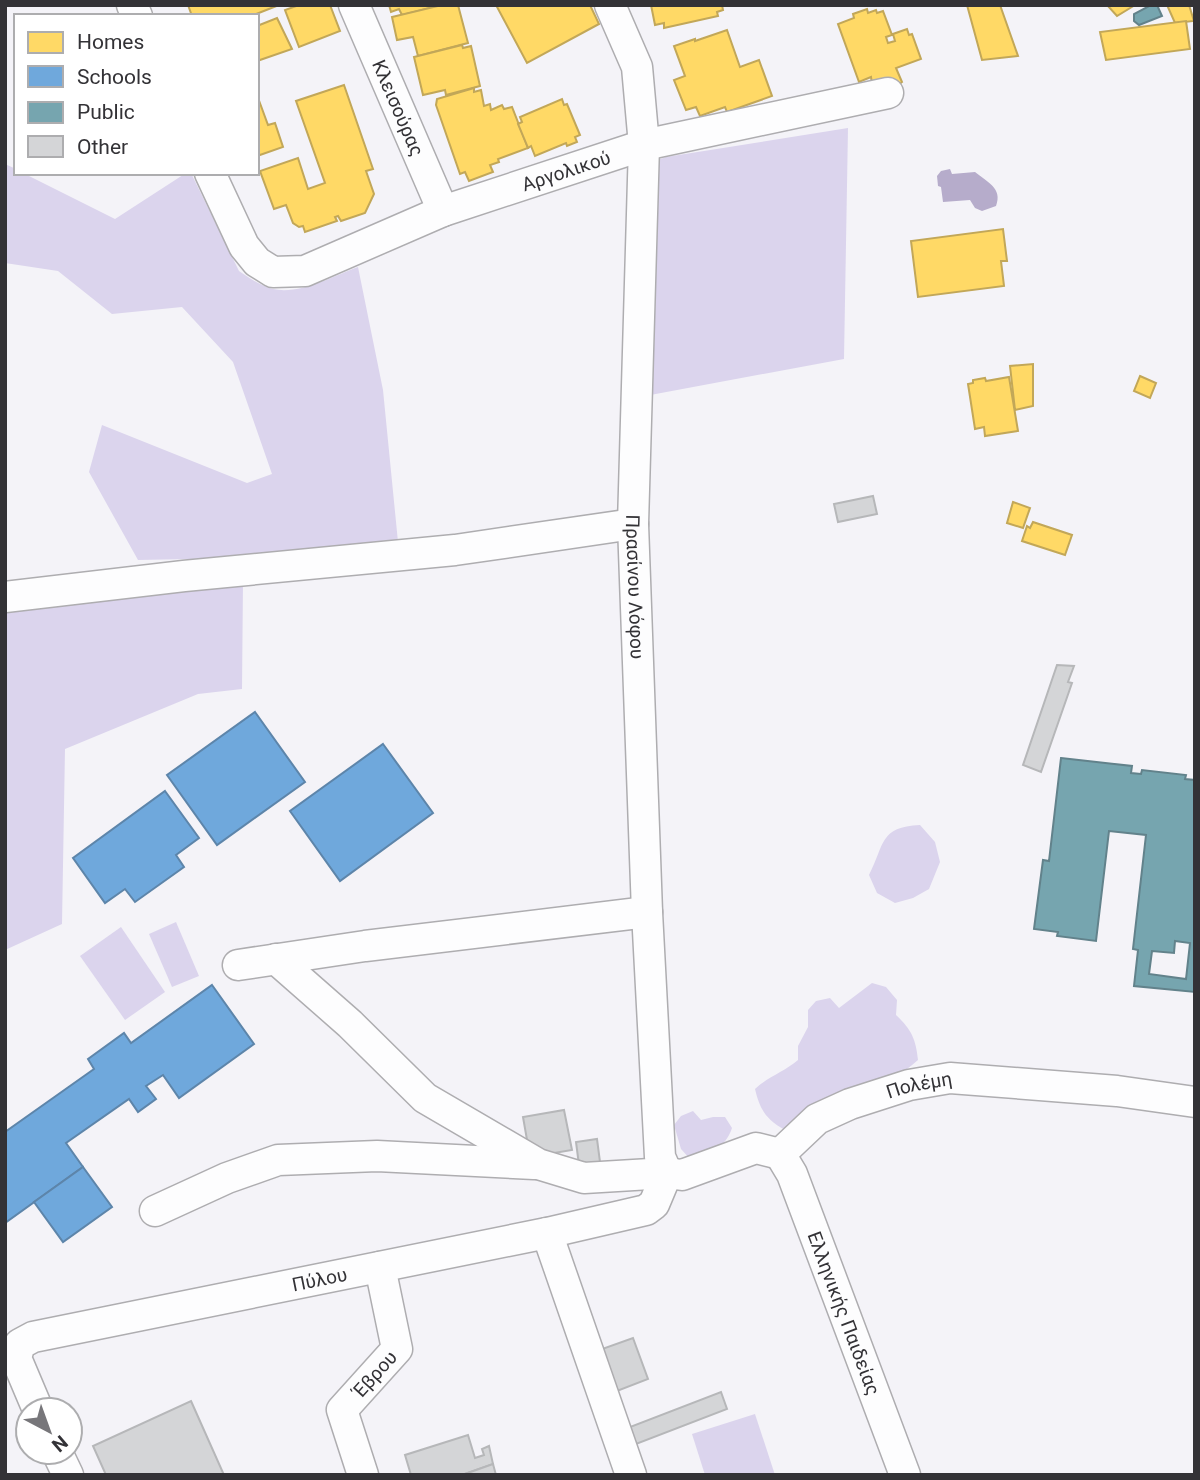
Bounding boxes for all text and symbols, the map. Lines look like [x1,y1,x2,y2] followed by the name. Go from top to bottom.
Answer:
[14,14,259,175] legend
[77,30,144,54] text: Homes
[368,56,429,159] street label: Κλεισούρας
[77,65,152,89] text: Schools
[77,100,135,124] text: Public
[77,135,128,159] text: Other
[519,145,613,196] street label: Αργολικού
[621,514,649,660] street label: Πρασίνου Λόφου
[883,1066,954,1103] street label: Πολέμη
[803,1228,885,1398] street label: Ελληνικής Παιδείας
[290,1262,349,1296] street label: Πύλου
[346,1346,402,1403] street label: Έβρου
[14,1396,84,1466] north arrow
[47,1430,72,1457] text: N

